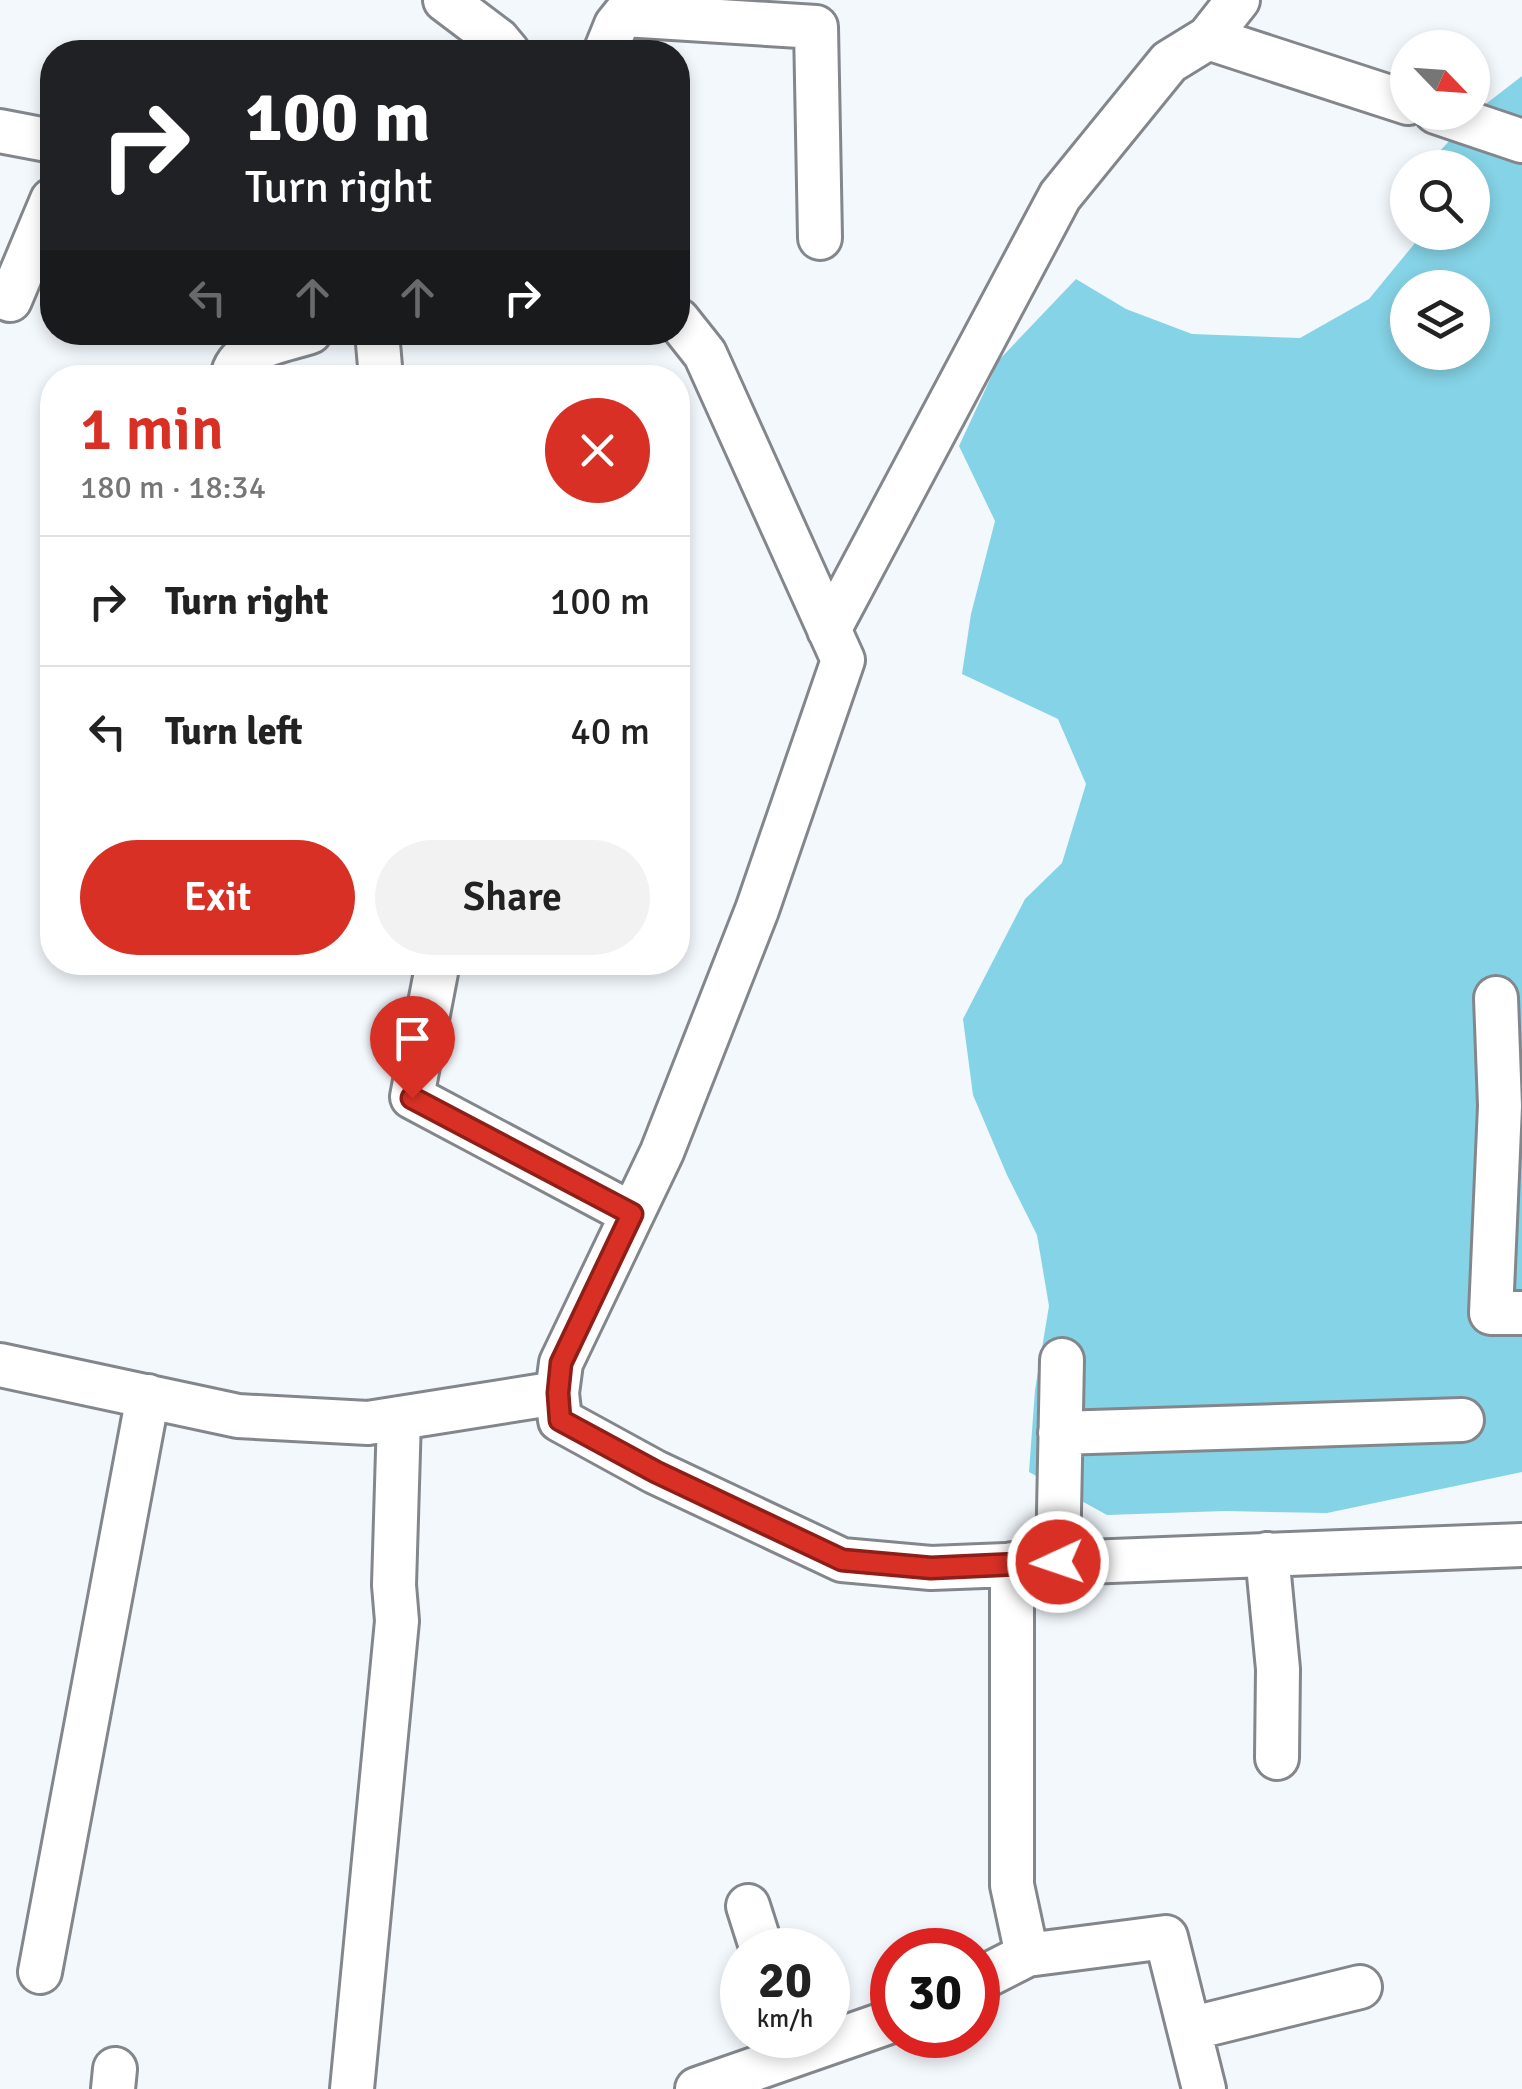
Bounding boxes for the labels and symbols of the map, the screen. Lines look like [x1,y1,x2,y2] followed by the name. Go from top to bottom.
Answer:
[1390,30,1490,130] north arrow
[370,996,455,1099] pin
[1006,1510,1110,1614] position arrow
[870,1928,1000,2058] speed limit sign: 30

